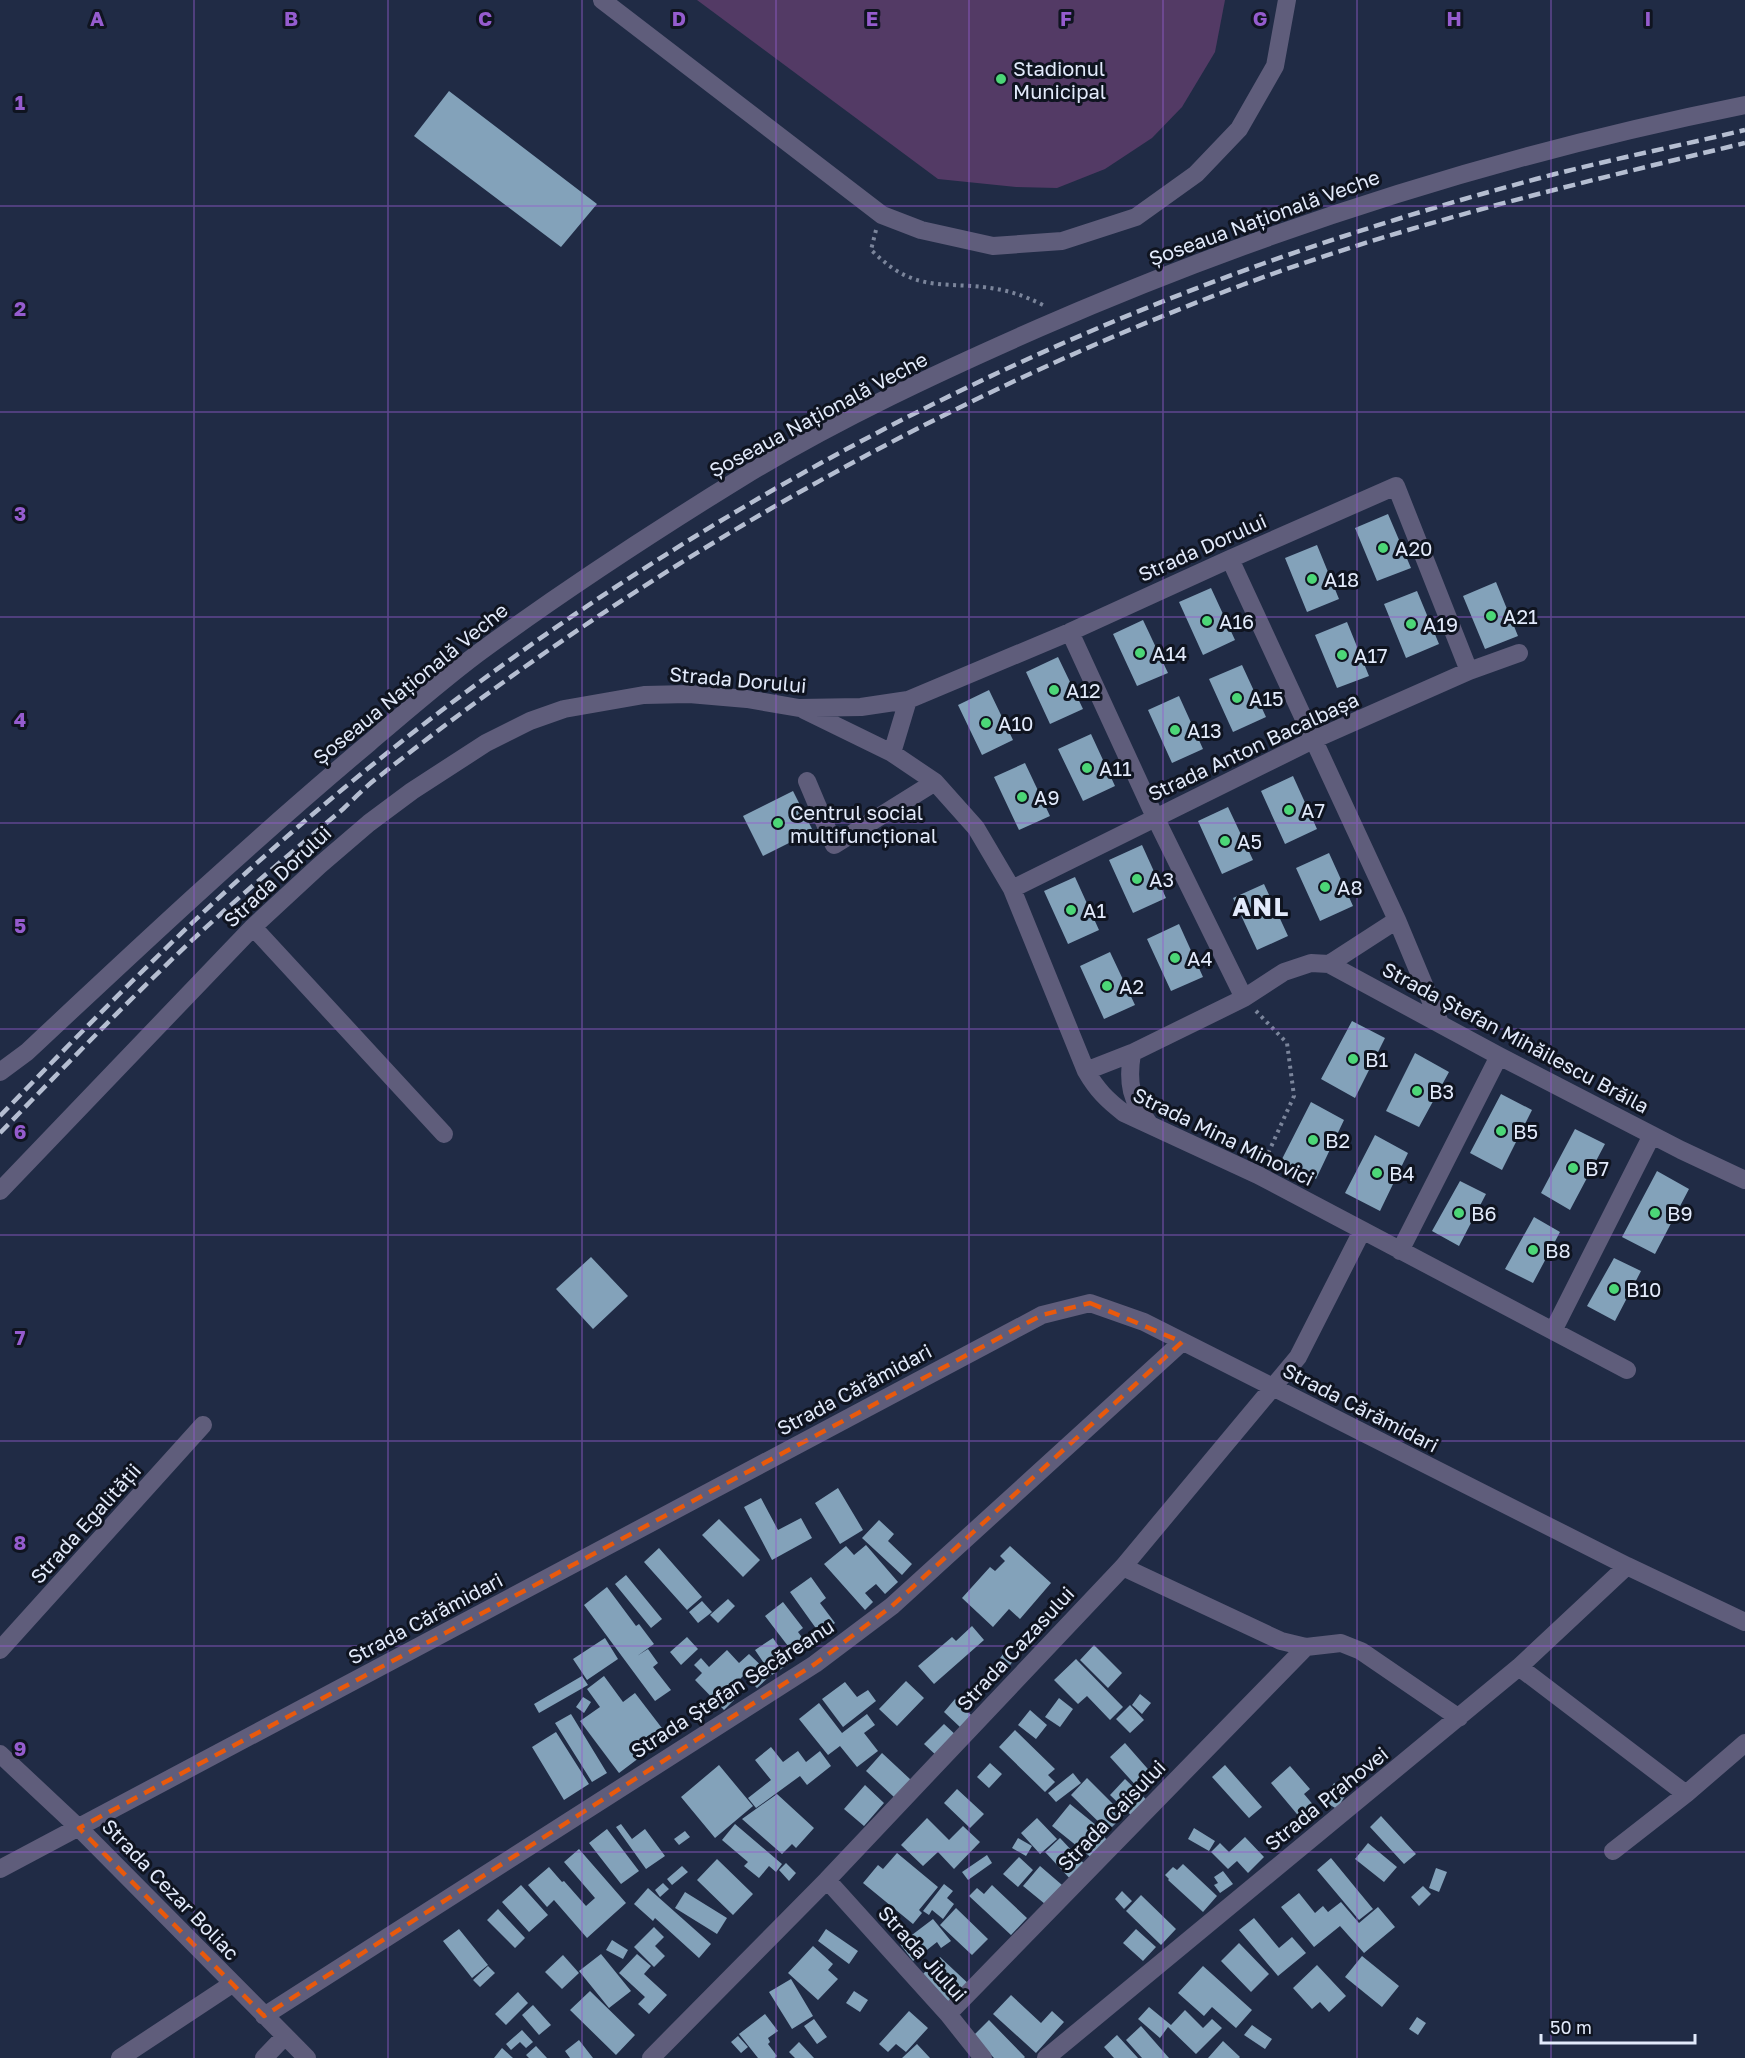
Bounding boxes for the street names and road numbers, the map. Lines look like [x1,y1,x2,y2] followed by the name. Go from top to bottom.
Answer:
[1146,164,1383,271] street label: Șoseaua Națională Veche
[705,346,932,483] street label: Șoseaua Națională Veche
[1134,508,1270,586] street label: Strada Dorului
[308,597,513,770] street label: Șoseaua Națională Veche
[668,661,808,697] street label: Strada Dorului
[1144,687,1362,806] street label: Strada Anton Bacalbașa
[218,820,336,932] street label: Strada Dorului
[1378,956,1653,1119] street label: Strada Ștefan Mihăilescu Brăila
[1130,1082,1318,1190] street label: Strada Mina Minovici
[773,1338,935,1440] street label: Strada Cărămidari
[1279,1357,1443,1457] street label: Strada Cărămidari
[25,1458,146,1589] street label: Strada Egalității
[344,1567,506,1669] street label: Strada Cărămidari
[951,1581,1079,1715] street label: Strada Cazasului
[626,1613,838,1763] street label: Strada Ștefan Secăreanu
[1260,1741,1392,1855] street label: Strada Prahovei
[1052,1755,1170,1875] street label: Strada Caisului
[97,1813,245,1965] street label: Strada Cezar Boliac
[874,1900,972,2006] street label: Strada Jiului

